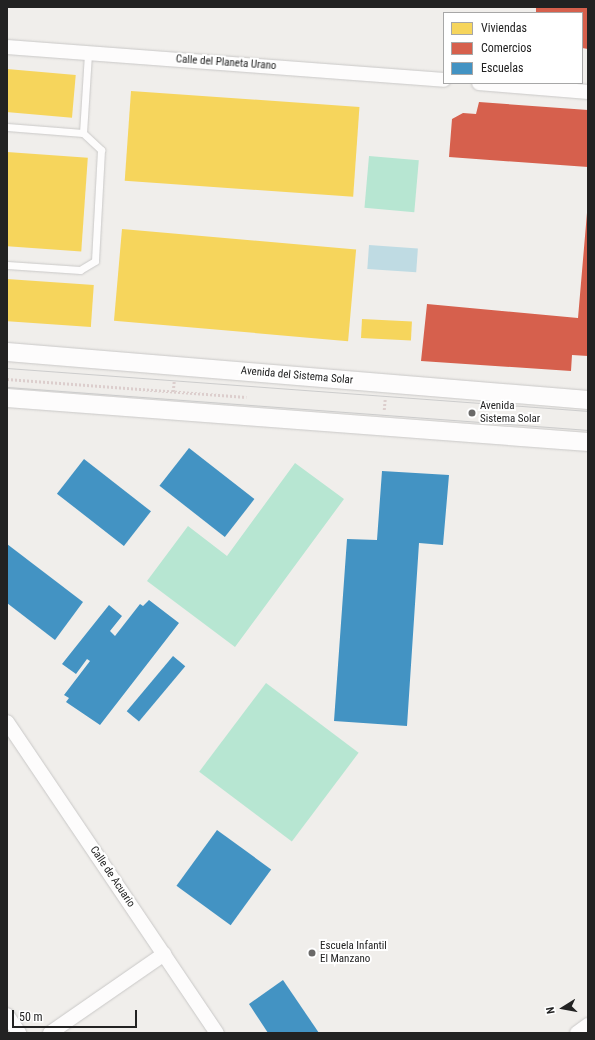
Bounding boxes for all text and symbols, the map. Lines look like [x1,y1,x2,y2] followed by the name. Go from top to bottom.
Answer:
[443,12,583,84] legend
[481,21,527,35] text: Viviendas
[481,41,532,55] text: Comercios
[175,53,277,73] street label: Calle del Planeta Urano
[481,61,523,75] text: Escuelas
[240,365,354,387] street label: Avenida del Sistema Solar
[480,400,540,426] place label: Avenida Sistema Solar
[467,408,477,418] marker: Avenida Sistema Solar
[87,844,137,910] street label: Calle de Acuario
[320,940,387,966] place label: Escuela Infantil El Manzano
[307,948,317,958] marker: Escuela Infantil El Manzano
[543,988,583,1028] north arrow
[14,1002,139,1028] scale bar
[544,1006,558,1015] text: N
[19,1010,43,1024] text: 50 m

